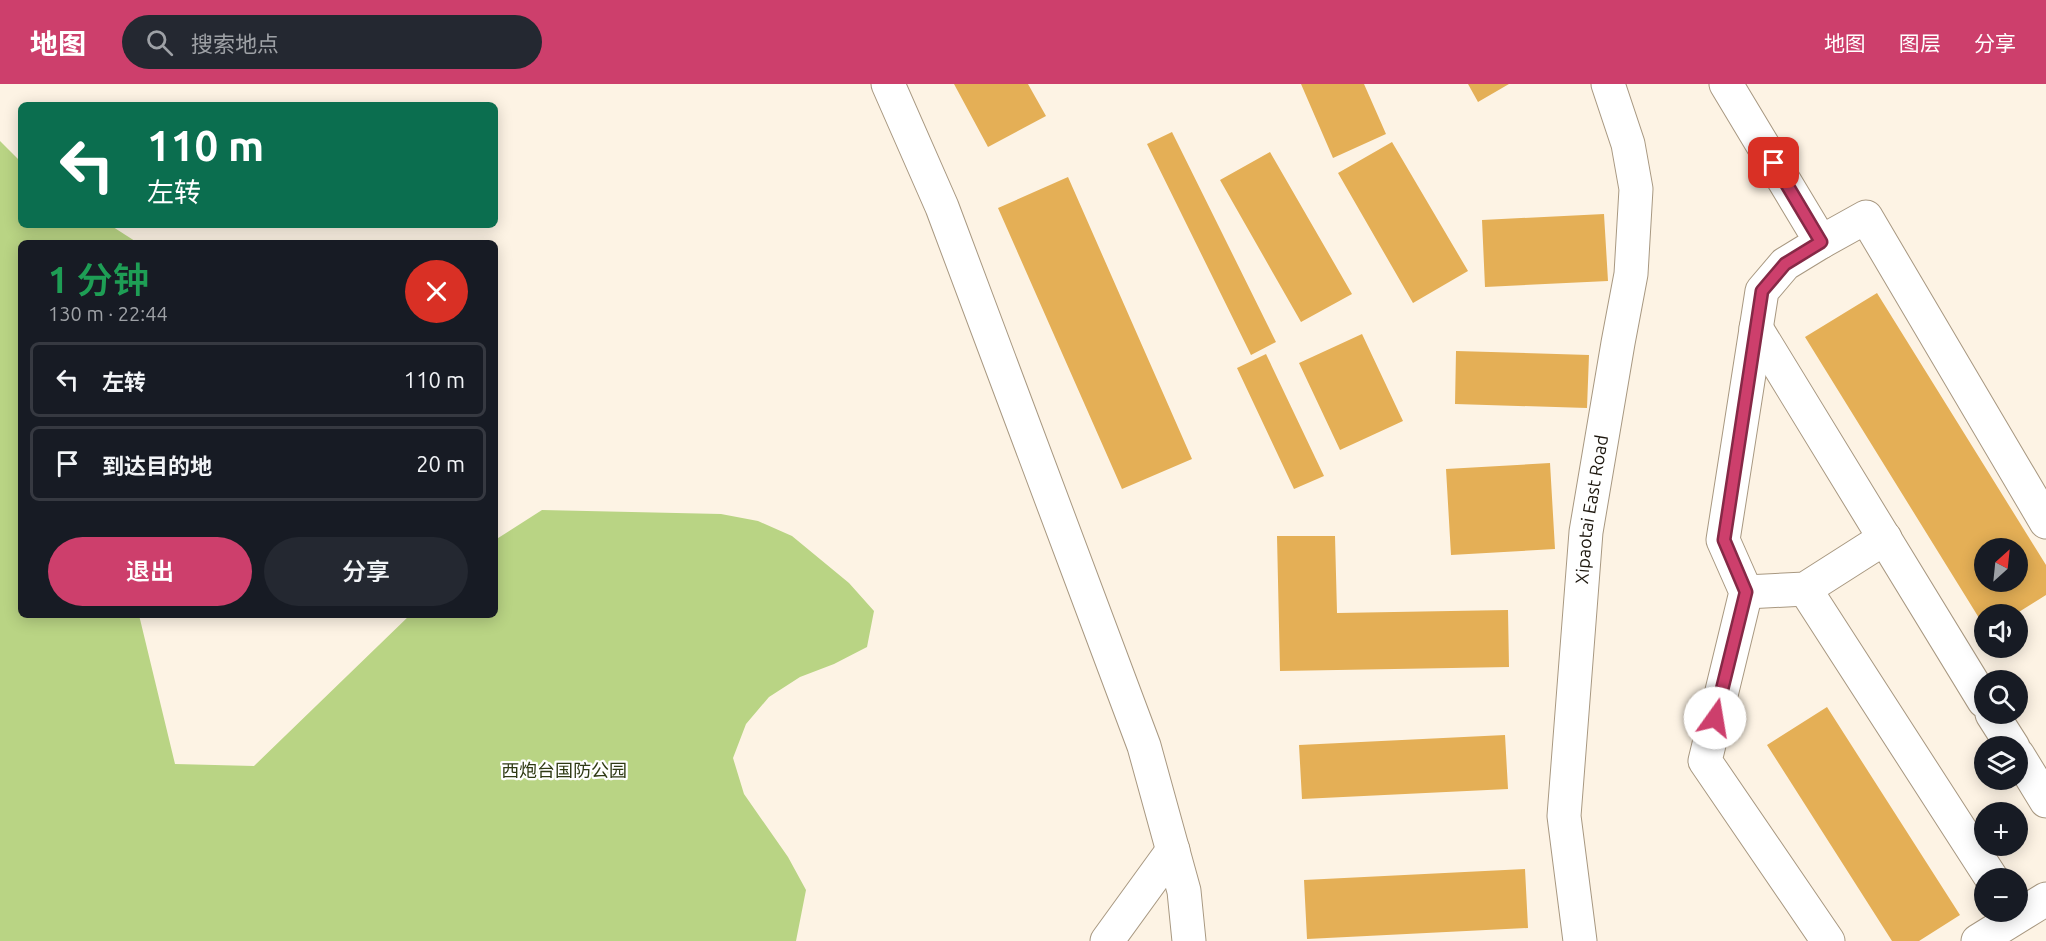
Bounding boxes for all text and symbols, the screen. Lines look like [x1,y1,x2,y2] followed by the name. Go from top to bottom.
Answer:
[122,15,542,69] search box
[143,26,176,59] icon: search
[30,28,86,59] text: 地图
[191,31,279,56] text: 搜索地点
[1824,31,1866,55] text: 地图
[1899,31,1941,55] text: 图层
[1974,31,2016,55] text: 分享
[147,122,264,169] text: 110 m
[48,126,126,204] icon: left
[1748,137,1799,188] pin
[1757,146,1790,179] icon: arrive
[147,177,201,207] text: 左转
[48,259,149,300] text: 1 分钟
[405,260,468,323] button: close
[48,302,168,325] text: 130 m · 22:44
[51,363,84,396] icon: left
[404,367,465,392] text: 110 m
[102,369,146,394] text: 左转
[1571,433,1611,585] street label: Xipaotai East Road
[51,447,84,480] icon: arrive
[416,451,465,476] text: 20 m
[102,453,212,478] text: 到达目的地
[48,537,252,606] button: 退出
[264,537,468,606] button: 分享
[1974,538,2028,592] north arrow
[1974,538,2028,922] map controls
[1974,604,2028,658] button: sound
[1974,670,2028,724] button: search
[1683,686,1747,750] position arrow
[1974,736,2028,790] button: layers
[501,760,627,780] park label: 西炮台国防公园
[1974,802,2028,856] button: +
[1974,868,2028,922] button: −

